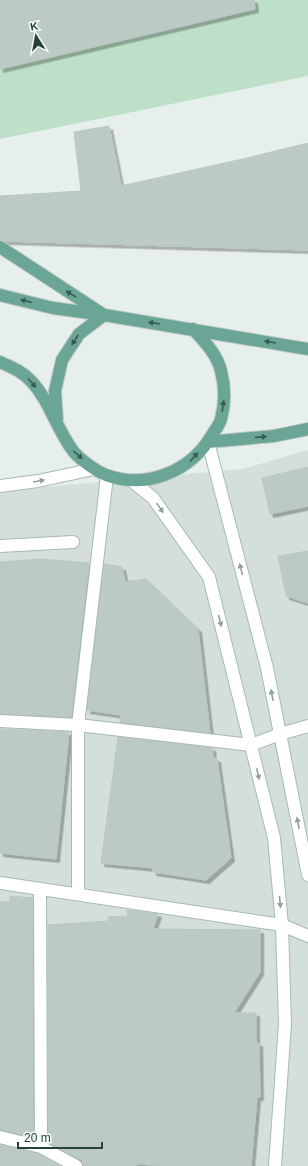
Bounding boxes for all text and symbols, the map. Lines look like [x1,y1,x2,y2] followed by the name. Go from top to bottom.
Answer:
[16,16,56,56] north arrow
[29,20,39,33] text: K
[66,290,76,298] one-way arrow
[20,298,32,304] one-way arrow
[148,320,160,326] one-way arrow
[71,335,79,345] one-way arrow
[263,339,276,345] one-way arrow
[28,378,37,388] one-way arrow
[220,400,226,412] one-way arrow
[255,433,267,440] one-way arrow
[72,451,83,460] one-way arrow
[189,453,198,462] one-way arrow
[33,478,45,484] one-way arrow
[156,503,164,513] one-way arrow
[238,563,244,575] one-way arrow
[217,615,223,627] one-way arrow
[269,689,275,702] one-way arrow
[256,768,262,781] one-way arrow
[294,817,300,829] one-way arrow
[276,896,283,908] one-way arrow
[18,1124,102,1150] scale bar
[24,1131,51,1145] text: 20 m

